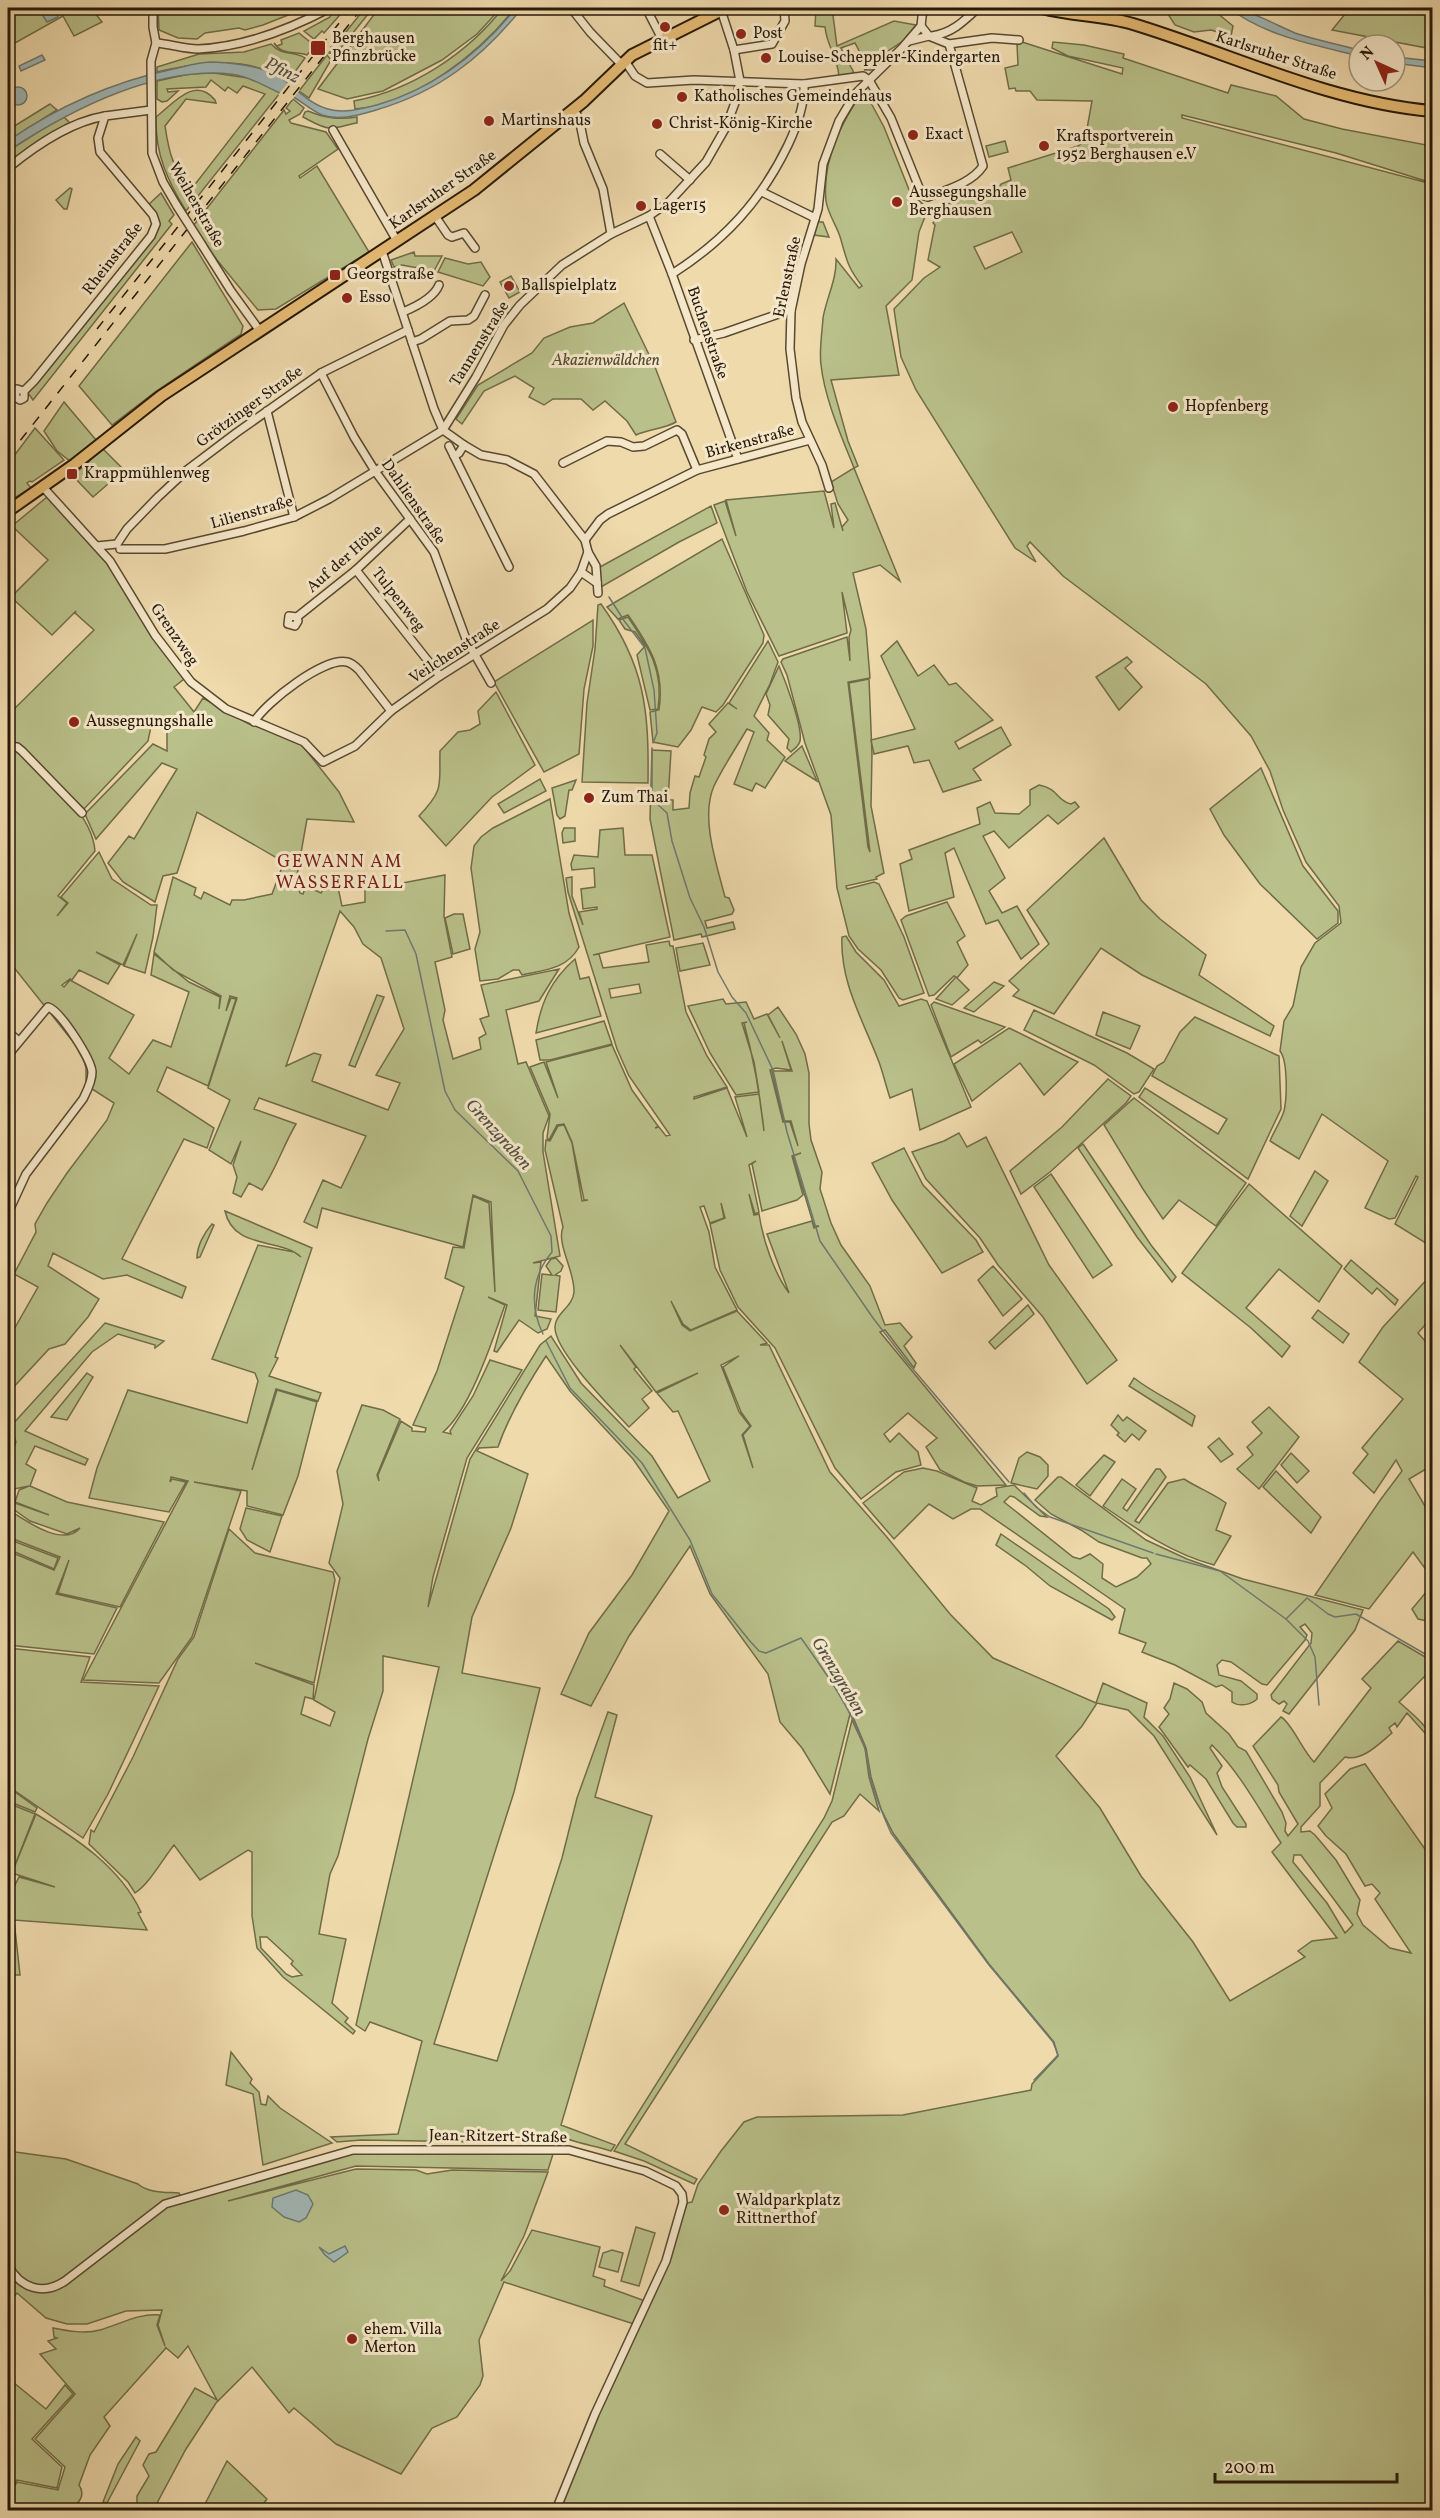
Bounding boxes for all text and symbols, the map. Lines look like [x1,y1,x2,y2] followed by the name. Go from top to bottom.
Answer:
[658,20,672,34] marker: fit+
[753,23,783,45] place label: Post
[1213,26,1339,86] street label: Karlsruher Straße
[734,27,748,41] marker: Post
[332,28,416,68] place label: Berghausen Pfinzbrücke
[1347,33,1407,93] north arrow
[653,35,677,57] place label: fit+
[309,39,327,57] marker: Berghausen Pfinzbrücke
[1356,42,1380,66] text: N
[778,47,1001,69] place label: Louise-Scheppler-Kindergarten
[759,51,773,65] marker: Louise-Scheppler-Kindergarten
[260,52,304,90] water label: Pfinz
[694,86,892,108] place label: Katholisches Gemeindehaus
[675,90,689,104] marker: Katholisches Gemeindehaus
[501,110,591,132] place label: Martinshaus
[669,113,813,135] place label: Christ-König-Kirche
[482,114,496,128] marker: Martinshaus
[650,117,664,131] marker: Christ-König-Kirche
[925,124,964,146] place label: Exact
[1056,126,1196,166] place label: Kraftsportverein 1952 Berghausen e.V
[906,128,920,142] marker: Exact
[1037,139,1051,153] marker: Kraftsportverein 1952 Berghausen e.V
[385,145,501,235] street label: Karlsruher Straße
[163,158,229,252] street label: Weiherstraße
[909,182,1027,222] place label: Aussegungshalle Berghausen
[653,195,706,217] place label: Lager15
[890,195,904,209] marker: Aussegungshalle Berghausen
[634,199,648,213] marker: Lager15
[78,218,148,300] street label: Rheinstraße
[769,234,807,320] street label: Erlenstraße
[347,264,434,286] place label: Georgstraße
[328,268,342,282] marker: Georgstraße
[521,275,617,297] place label: Ballspielplatz
[502,279,516,293] marker: Ballspielplatz
[681,284,733,382] street label: Buchenstraße
[359,287,391,309] place label: Esso
[340,291,354,305] marker: Esso
[445,297,515,391] street label: Tannenstraße
[551,350,660,372] park label: Akazienwäldchen
[192,361,308,453] street label: Grötzinger Straße
[1185,396,1269,418] place label: Hopfenberg
[1166,400,1180,414] marker: Hopfenberg
[703,420,797,464] street label: Birkenstraße
[375,455,451,549] street label: Dahlienstraße
[84,463,210,485] place label: Krappmühlenweg
[65,467,79,481] marker: Krappmühlenweg
[208,491,296,535] street label: Lilienstraße
[302,520,388,598] street label: Auf der Höhe
[366,563,430,637] street label: Tulpenweg
[144,599,204,671] street label: Grenzweg
[405,614,505,690] street label: Veilchenstraße
[86,711,213,733] place label: Aussegnungshalle
[67,715,81,729] marker: Aussegnungshalle
[601,787,669,809] place label: Zum Thai
[582,791,596,805] marker: Zum Thai
[276,850,404,896] district label: GEWANN AM WASSERFALL
[459,1094,537,1176] water label: Grenzgraben
[805,1633,871,1721] water label: Grenzgraben
[429,2125,567,2149] street label: Jean-Ritzert-Straße
[736,2190,840,2230] place label: Waldparkplatz Rittnerthof
[717,2203,731,2217] marker: Waldparkplatz Rittnerthof
[364,2319,442,2359] place label: ehem. Villa Merton
[345,2332,359,2346] marker: ehem. Villa Merton
[1215,2446,1396,2484] scale bar
[1224,2456,1275,2481] text: 200 m

